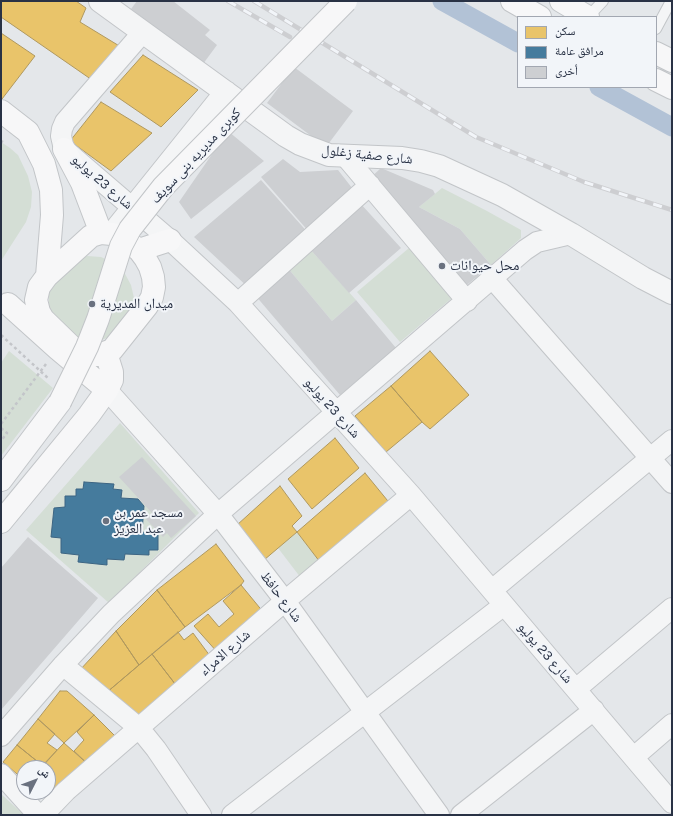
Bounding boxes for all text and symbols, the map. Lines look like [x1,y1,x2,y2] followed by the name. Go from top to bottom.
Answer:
[517,16,657,88] legend
[555,24,575,38] text: سكن
[555,44,604,58] text: مرافق عامة
[555,64,578,78] text: أخرى
[147,105,245,207] street label: كوبرى مديريه بنى سويف
[320,142,414,168] street label: شارع صفية زغلول
[68,151,136,213] street label: شارع 23 يوليو
[450,258,519,274] place label: محل حيوانات
[437,261,447,271] marker: محل حيوانات
[100,296,173,312] place label: ميدان المديرية
[87,299,97,309] marker: ميدان المديرية
[300,374,364,442] street label: شارع 23 يوليو
[114,505,183,538] place label: مسجد عمر بن عبد العزيز
[101,516,111,526] marker: مسجد عمر بن عبد العزيز
[257,568,305,626] street label: شارع حافظ
[514,619,576,687] street label: شارع 23 يوليو
[196,626,254,680] street label: شارع الامراء
[16,760,56,800] north arrow
[36,764,53,781] text: ش

